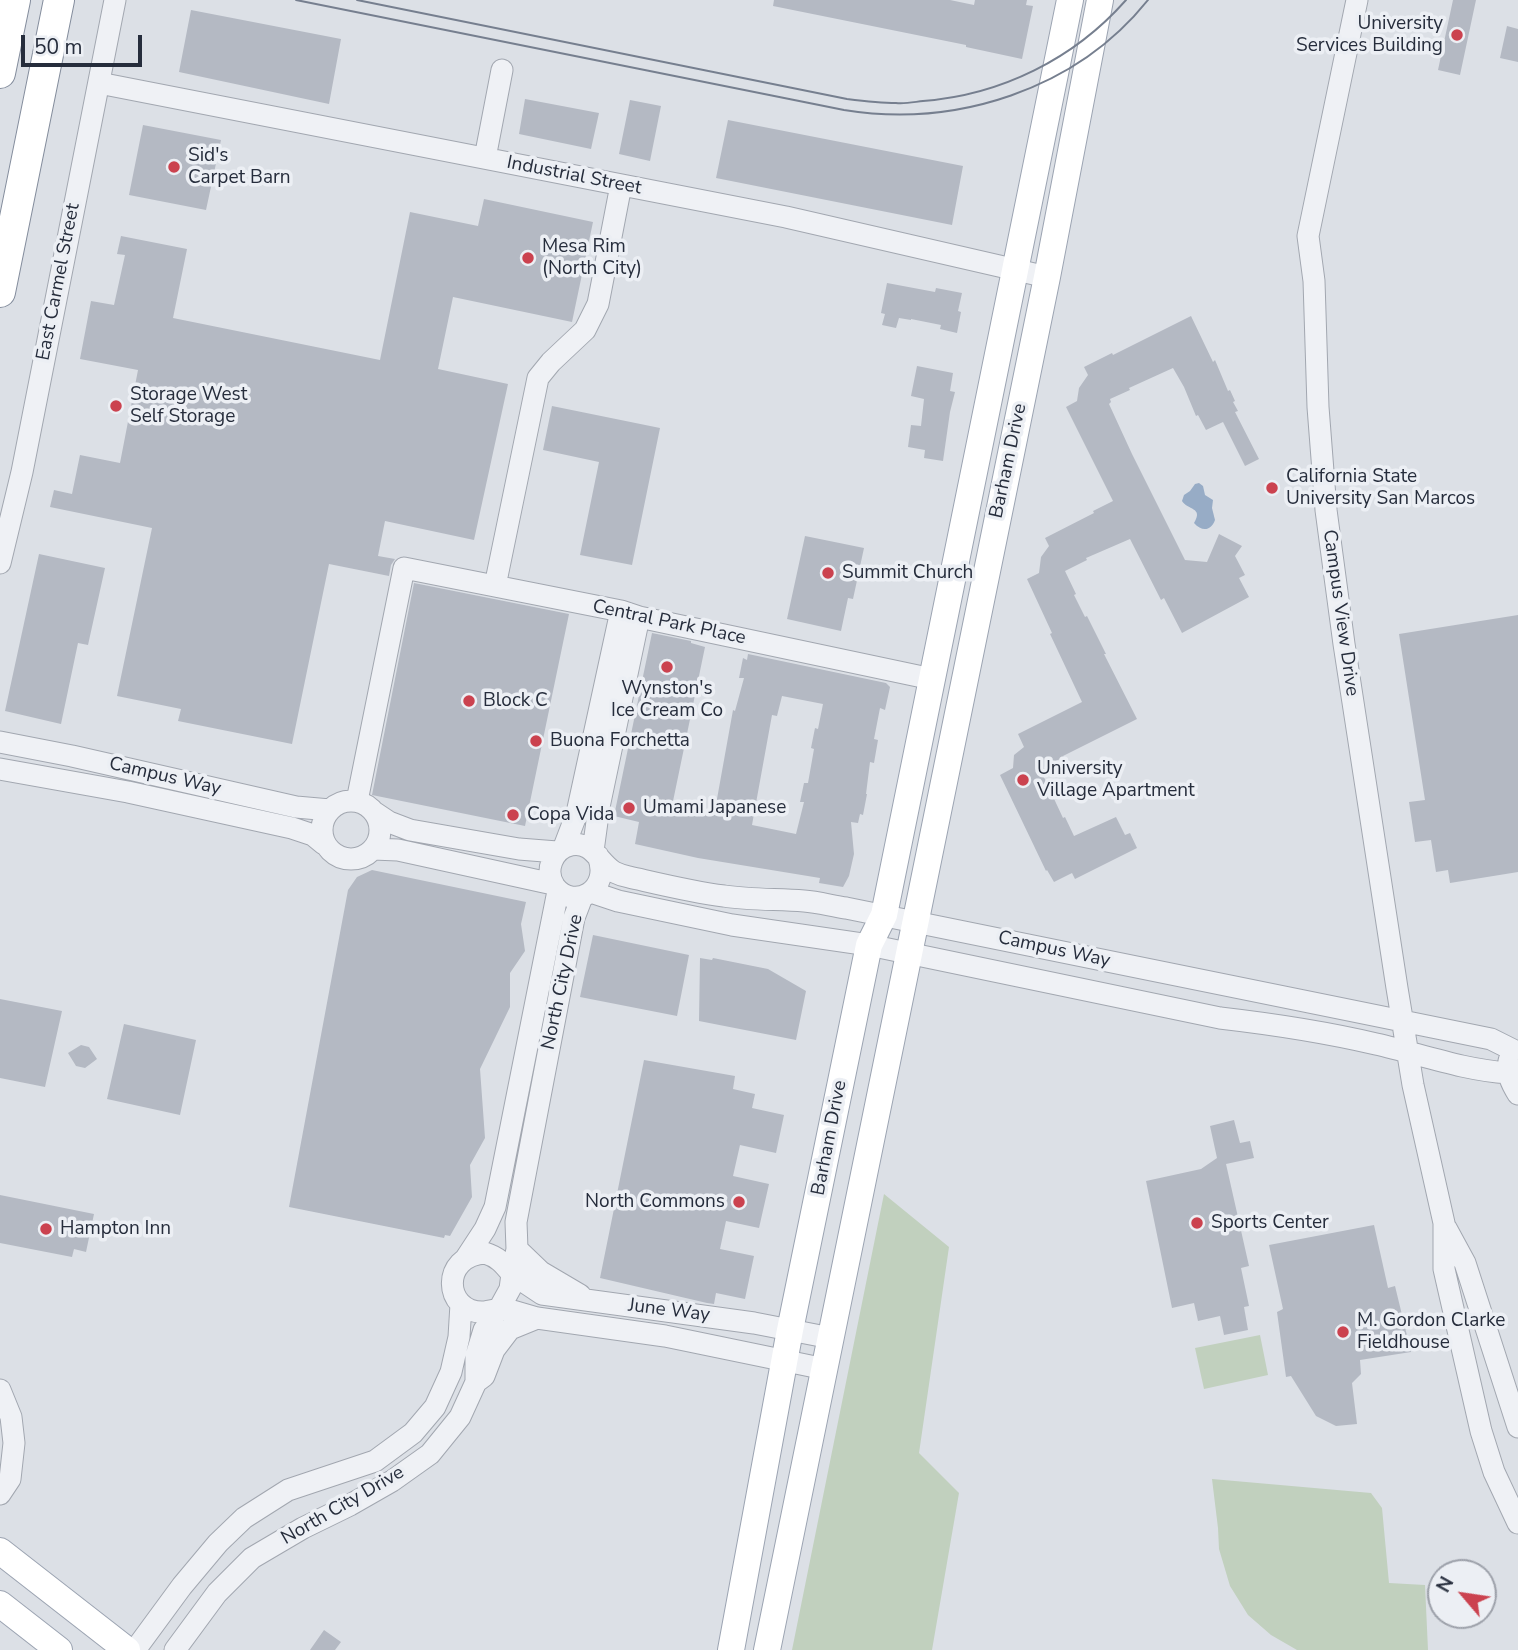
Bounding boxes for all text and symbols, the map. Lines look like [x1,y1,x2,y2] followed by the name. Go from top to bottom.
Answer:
[1296,13,1443,57] place label: University Services Building
[24,21,145,65] scale bar
[1449,27,1465,43] marker: University Services Building
[34,33,83,61] text: 50 m
[188,145,291,189] place label: Sid's Carpet Barn
[505,152,643,200] street label: Industrial Street
[166,159,182,175] marker: Sid's Carpet Barn
[33,201,85,363] street label: East Carmel Street
[542,236,642,280] place label: Mesa Rim (North City)
[520,250,536,266] marker: Mesa Rim (North City)
[130,384,247,428] place label: Storage West Self Storage
[108,398,124,414] marker: Storage West Self Storage
[986,402,1032,520] street label: Barham Drive
[1286,466,1475,510] place label: California State University San Marcos
[1264,480,1280,496] marker: California State University San Marcos
[1317,528,1363,698] street label: Campus View Drive
[842,562,973,584] place label: Summit Church
[820,565,836,581] marker: Summit Church
[590,596,748,650] street label: Central Park Place
[659,659,675,675] marker: Wynston's Ice Cream Co
[611,678,723,722] place label: Wynston's Ice Cream Co
[483,690,548,712] place label: Block C
[461,693,477,709] marker: Block C
[550,730,690,752] place label: Buona Forchetta
[528,733,544,749] marker: Buona Forchetta
[107,753,223,801] street label: Campus Way
[1037,758,1195,802] place label: University Village Apartment
[1015,772,1031,788] marker: University Village Apartment
[643,797,786,819] place label: Umami Japanese
[621,800,637,816] marker: Umami Japanese
[527,804,614,826] place label: Copa Vida
[505,807,521,823] marker: Copa Vida
[538,912,588,1052] street label: North City Drive
[996,927,1112,973] street label: Campus Way
[808,1079,852,1197] street label: Barham Drive
[585,1191,725,1213] place label: North Commons
[731,1194,747,1210] marker: North Commons
[1211,1212,1329,1234] place label: Sports Center
[1189,1215,1205,1231] marker: Sports Center
[60,1218,171,1240] place label: Hampton Inn
[38,1221,54,1237] marker: Hampton Inn
[627,1295,711,1327] street label: June Way
[1357,1310,1505,1354] place label: M. Gordon Clarke Fieldhouse
[1335,1324,1351,1340] marker: M. Gordon Clarke Fieldhouse
[278,1462,408,1550] street label: North City Drive
[1427,1559,1497,1629] north arrow
[1431,1572,1460,1597] text: N

